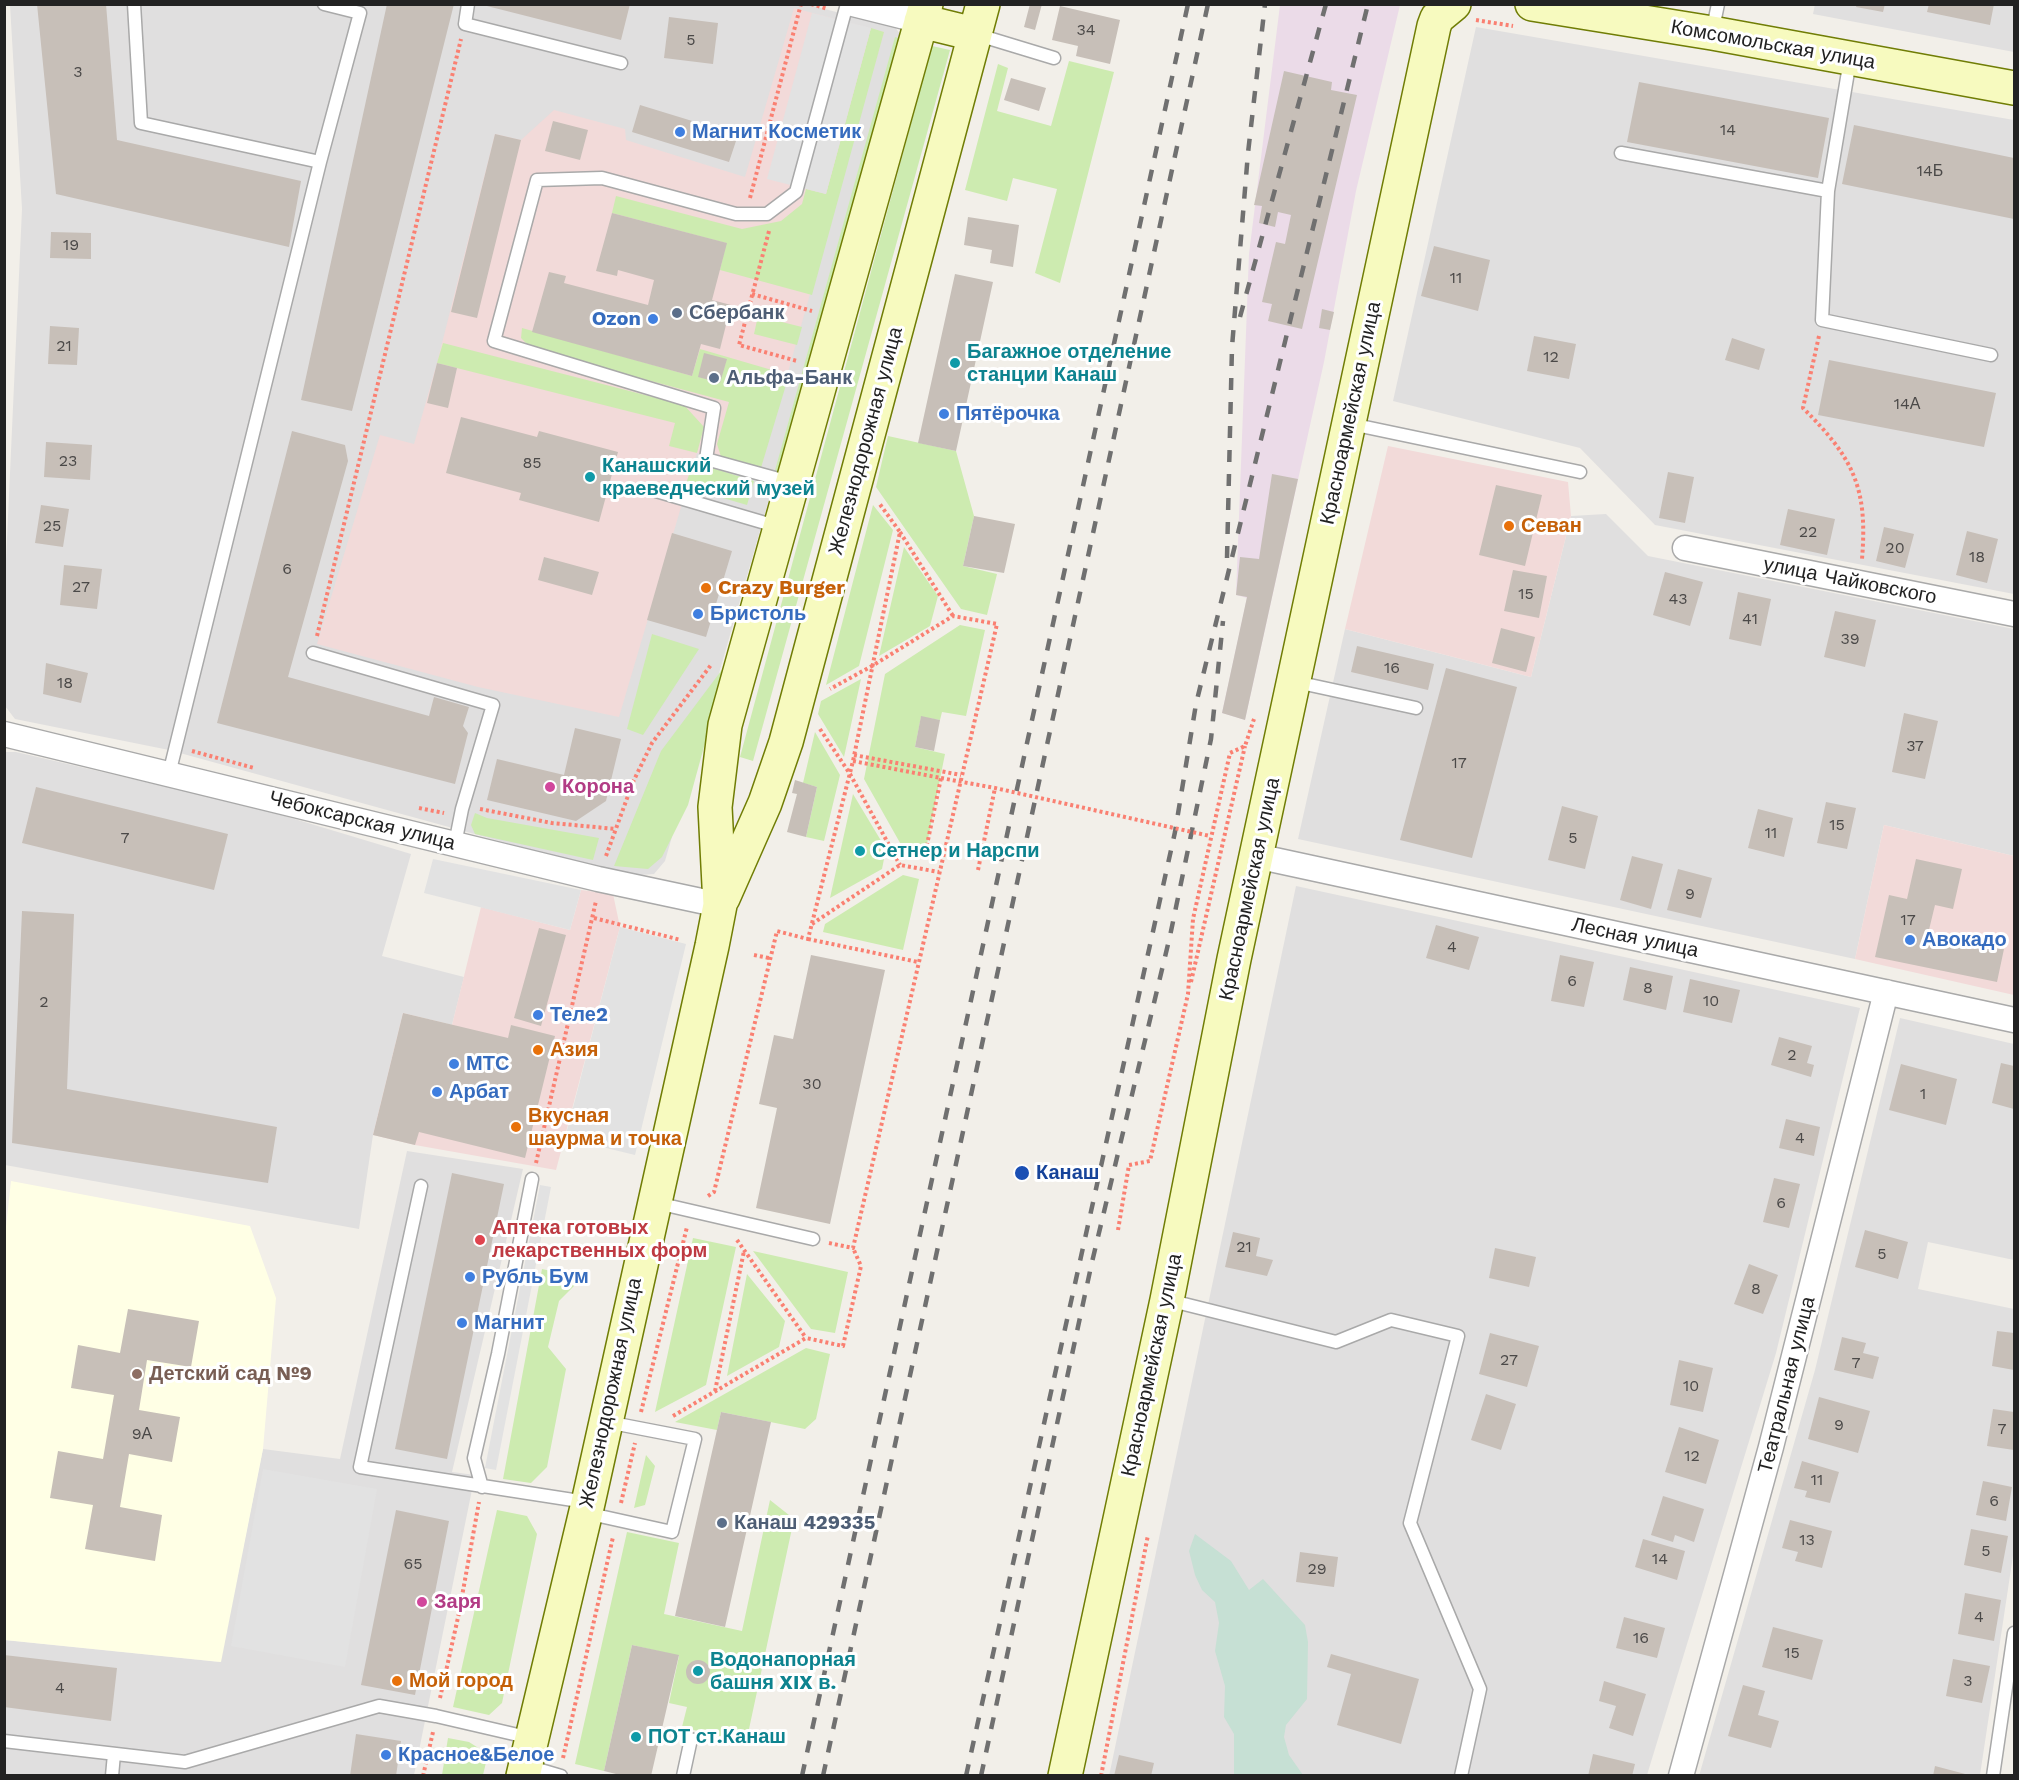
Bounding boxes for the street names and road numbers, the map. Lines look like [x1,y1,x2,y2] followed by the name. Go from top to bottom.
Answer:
[1669,15,1877,75] street label: Комсомольская улица
[1316,299,1386,527] street label: Красноармейская улица
[824,324,908,558] street label: Железнодорожная улица
[1761,552,1939,610] street label: улица Чайковского
[1215,775,1285,1003] street label: Красноармейская улица
[266,786,458,856] street label: Чебоксарская улица
[1569,913,1701,963] street label: Лесная улица
[1117,1251,1187,1479] street label: Красноармейская улица
[575,1276,647,1510] street label: Железнодорожная улица
[1753,1294,1821,1476] street label: Театральная улица

